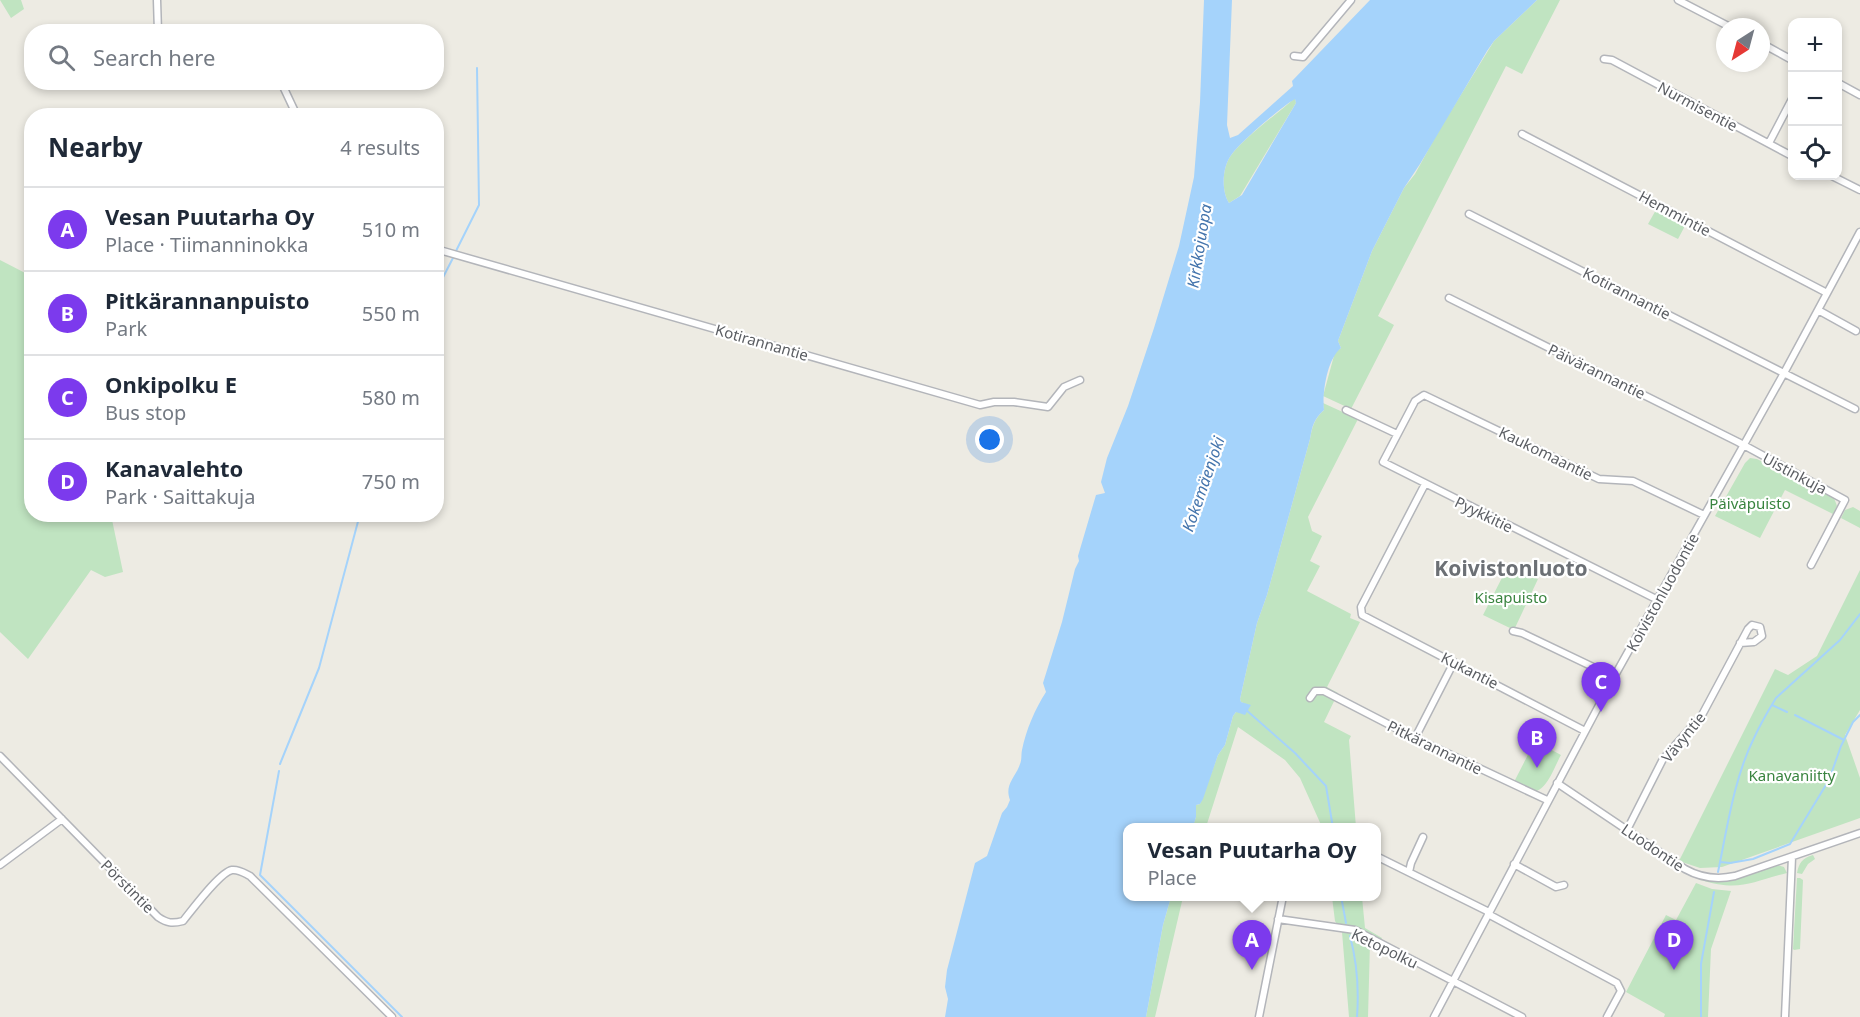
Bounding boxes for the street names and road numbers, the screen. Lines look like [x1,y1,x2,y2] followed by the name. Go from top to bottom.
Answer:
[1655,77,1741,135] street label: Nurmisentie
[1636,186,1714,240] street label: Hemmintie
[1580,262,1674,324] street label: Kotirannantie
[713,319,811,365] street label: Kotirannantie
[1545,339,1649,403] street label: Päivärannantie
[1496,422,1596,484] street label: Kaukomaantie
[1759,448,1831,498] street label: Uistinkuja
[1452,491,1516,537] street label: Pyykkitie
[1621,529,1703,655] street label: Koivistonluodontie
[1438,647,1502,693] street label: Kukantie
[1657,708,1709,766] street label: Vävyntie
[1384,715,1486,779] street label: Pitkärannantie
[1618,819,1688,875] street label: Luodontie
[97,855,159,917] street label: Pörstintie
[1348,923,1422,973] street label: Ketopolku

